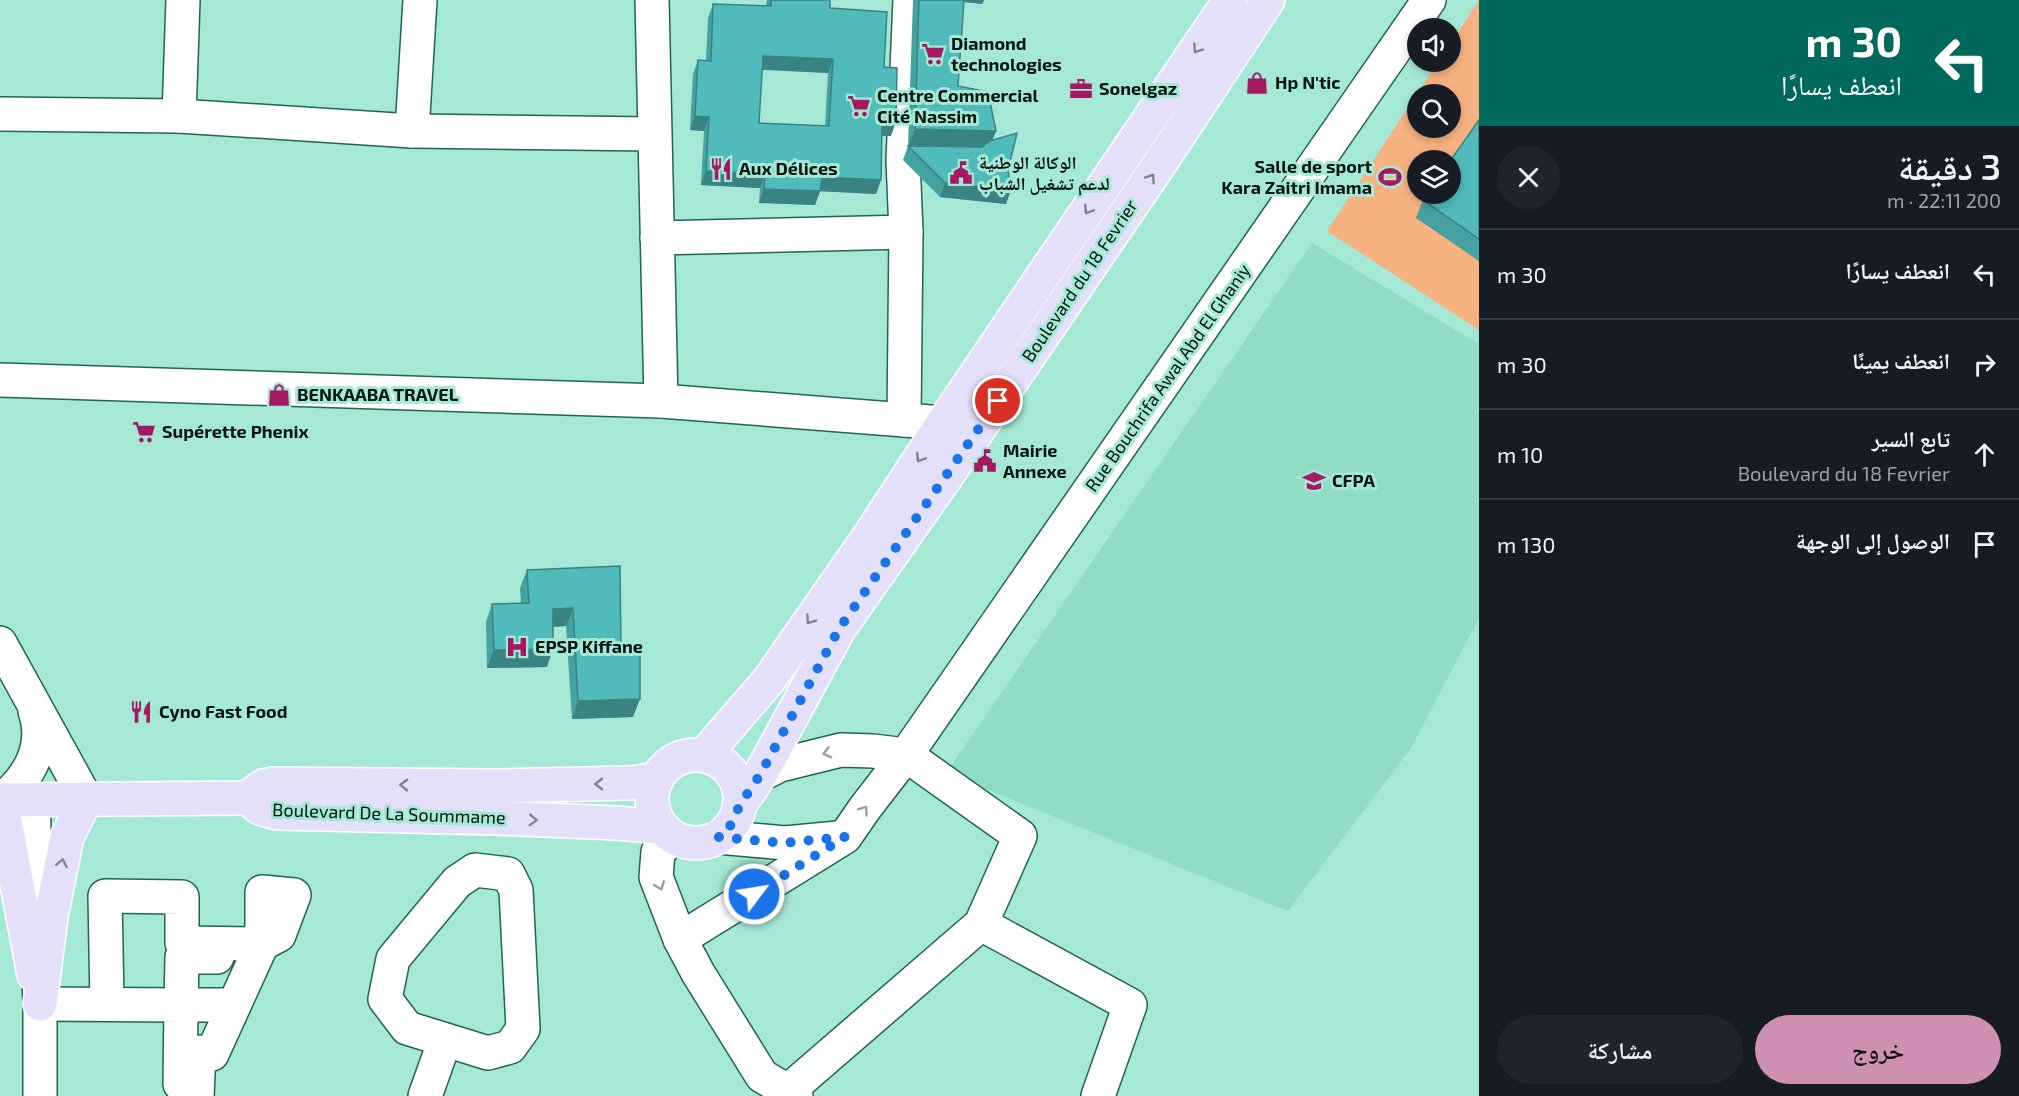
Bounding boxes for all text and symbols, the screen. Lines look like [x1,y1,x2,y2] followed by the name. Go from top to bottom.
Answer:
[1806,15,1902,65] text: 30 m
[1407,18,1461,204] map controls
[1407,18,1461,72] button: sound
[1923,24,2001,102] icon: left
[951,32,1062,75] place label: Diamond technologies
[920,41,946,67] supermarket icon: Diamond technologies
[1193,42,1204,53] one-way arrow
[1781,68,1902,100] text: انعطف يسارًا
[1244,70,1270,96] shop icon: Hp N'tic
[1275,71,1340,93] place label: Hp N'tic
[1068,76,1094,102] office icon: Sonelgaz
[1099,77,1177,99] place label: Sonelgaz
[877,84,1039,127] place label: Centre Commercial Cité Nassim
[1407,84,1461,138] button: search
[846,93,872,119] supermarket icon: Centre Commercial Cité Nassim
[1898,144,2001,187] text: 3 دقيقة
[1497,146,1560,209] button: close
[1407,150,1461,204] button: layers
[979,151,1110,196] place label: الوكالة الوطنية لدعم تشغيل الشباب
[1221,155,1373,198] place label: Salle de sport Kara Zaitri Imama
[708,156,734,182] restaurant icon: Aux Délices
[739,157,838,179] place label: Aux Délices
[948,160,974,186] public building icon: الوكالة الوطنية لدعم تشغيل الشباب
[1377,164,1403,190] sports icon: Salle de sport Kara Zaitri Imama
[1144,173,1155,184] one-way arrow
[1887,188,2001,212] text: 200 m · 22:11
[1017,195,1142,366] street label: Boulevard du 18 Fevrier
[1084,203,1095,214] one-way arrow
[1845,257,1950,283] text: انعطف يسارًا
[1968,258,2001,291] icon: left
[1080,259,1255,496] street label: Rue Bouchrifa Awal Abd El Ghaniy
[1497,261,1547,287] text: 30 m
[1852,347,1950,373] text: انعطف يمينًا
[1968,348,2001,381] icon: right
[1497,351,1547,377] text: 30 m
[972,375,1023,426] pin
[266,382,292,408] shop icon: BENKAABA TRAVEL
[297,383,459,405] place label: BENKAABA TRAVEL
[981,384,1014,417] icon: arrive
[131,419,157,445] supermarket icon: Supérette Phenix
[162,420,310,442] place label: Supérette Phenix
[1872,425,1950,451] text: تابع السير
[1968,438,2001,471] icon: ahead
[1003,439,1067,482] place label: Mairie Annexe
[1497,441,1543,467] text: 10 m
[972,448,998,474] public building icon: Mairie Annexe
[916,452,927,463] one-way arrow
[1738,461,1950,485] text: Boulevard du 18 Fevrier
[1301,468,1327,494] school or university icon: CFPA
[1332,469,1375,491] place label: CFPA
[1796,527,1950,553] text: الوصول إلى الوجهة
[1968,528,2001,561] icon: arrive
[1497,531,1555,557] text: 130 m
[806,613,817,624] one-way arrow
[504,634,530,660] hospital icon: EPSP Kiffane
[535,635,643,657] place label: EPSP Kiffane
[128,699,154,725] restaurant icon: Cyno Fast Food
[159,700,287,722] place label: Cyno Fast Food
[822,746,832,759] one-way arrow
[595,778,604,790] one-way arrow
[400,779,409,791] one-way arrow
[272,798,506,828] street label: Boulevard De La Soummame
[857,806,868,817] one-way arrow
[528,813,537,826] one-way arrow
[55,858,68,868] one-way arrow
[722,862,786,926] position arrow
[653,880,665,891] one-way arrow
[1497,1015,1743,1084] button: مشاركة
[1755,1015,2001,1084] button: خروج

